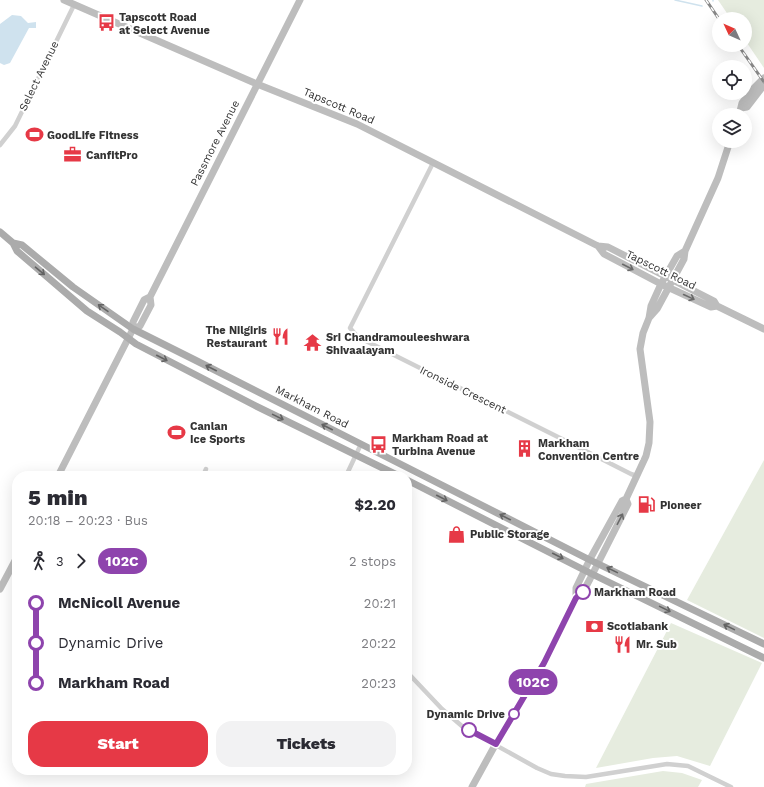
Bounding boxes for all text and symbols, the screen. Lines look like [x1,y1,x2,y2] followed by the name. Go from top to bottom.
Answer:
[119,11,210,37] place label: Tapscott Road at Select Avenue
[712,12,752,52] north arrow
[712,12,752,148] map controls
[96,13,116,33] bus stop icon: Tapscott Road at Select Avenue
[16,39,62,113] street label: Select Avenue
[712,60,752,100] button: locate
[301,85,377,127] street label: Tapscott Road
[188,98,242,188] street label: Passmore Avenue
[712,108,752,148] button: layers
[24,125,44,145] sports icon: GoodLife Fitness
[47,129,139,142] place label: GoodLife Fitness
[63,145,83,165] office icon: CanfitPro
[86,149,138,162] place label: CanfitPro
[624,247,698,293] street label: Tapscott Road
[622,264,634,271] one-way arrow
[34,266,45,275] one-way arrow
[683,294,695,301] one-way arrow
[98,304,109,312] one-way arrow
[205,324,267,350] place label: The Nilgiris Restaurant
[270,326,290,346] restaurant icon: The Nilgiris Restaurant
[326,331,470,357] place label: Sri Chandramouleeshwara Shivaalayam
[303,333,323,353] temple icon: Sri Chandramouleeshwara Shivaalayam
[156,354,168,362] one-way arrow
[418,363,509,417] street label: Ironside Crescent
[205,364,217,371] one-way arrow
[273,383,351,431] street label: Markham Road
[272,414,284,421] one-way arrow
[190,420,245,446] place label: Canlan Ice Sports
[167,422,187,442] sports icon: Canlan Ice Sports
[321,423,333,430] one-way arrow
[392,432,488,458] place label: Markham Road at Turbina Avenue
[369,434,389,454] bus stop icon: Markham Road at Turbina Avenue
[538,437,639,463] place label: Markham Convention Centre
[515,439,535,459] building icon: Markham Convention Centre
[28,485,88,510] text: 5 min
[436,494,448,502] one-way arrow
[637,495,657,515] fuel station icon: Pioneer
[354,496,396,514] text: $2.20
[660,499,702,512] place label: Pioneer
[28,513,148,528] text: 20:18 – 20:23 · Bus
[499,513,511,520] one-way arrow
[617,513,624,525] one-way arrow
[447,524,467,544] shop icon: Public Storage
[470,528,549,541] place label: Public Storage
[28,550,50,572] icon: walk
[70,550,92,572] icon: forward
[106,553,139,569] text: 102C
[552,553,564,560] one-way arrow
[56,554,64,569] text: 3
[349,554,396,569] text: 2 stops
[606,566,618,573] one-way arrow
[575,584,591,600] marker: Markham Road
[594,586,676,599] place label: Markham Road
[58,594,180,612] text: McNicoll Avenue
[364,596,396,611] text: 20:21
[659,606,671,613] one-way arrow
[584,616,604,636] bank icon: Scotiabank
[607,620,668,633] place label: Scotiabank
[723,623,735,630] one-way arrow
[58,634,163,652] text: Dynamic Drive
[613,634,633,654] restaurant icon: Mr. Sub
[361,636,396,651] text: 20:22
[636,638,677,651] place label: Mr. Sub
[505,669,561,695] line badge: 102C
[58,674,170,692] text: Markham Road
[517,674,549,690] text: 102C
[361,676,396,691] text: 20:23
[427,708,505,721] place label: Dynamic Drive
[508,708,520,720] marker: Dynamic Drive
[28,721,208,767] button: Start
[216,721,396,767] button: Tickets
[461,722,477,738] unlabelled marker

